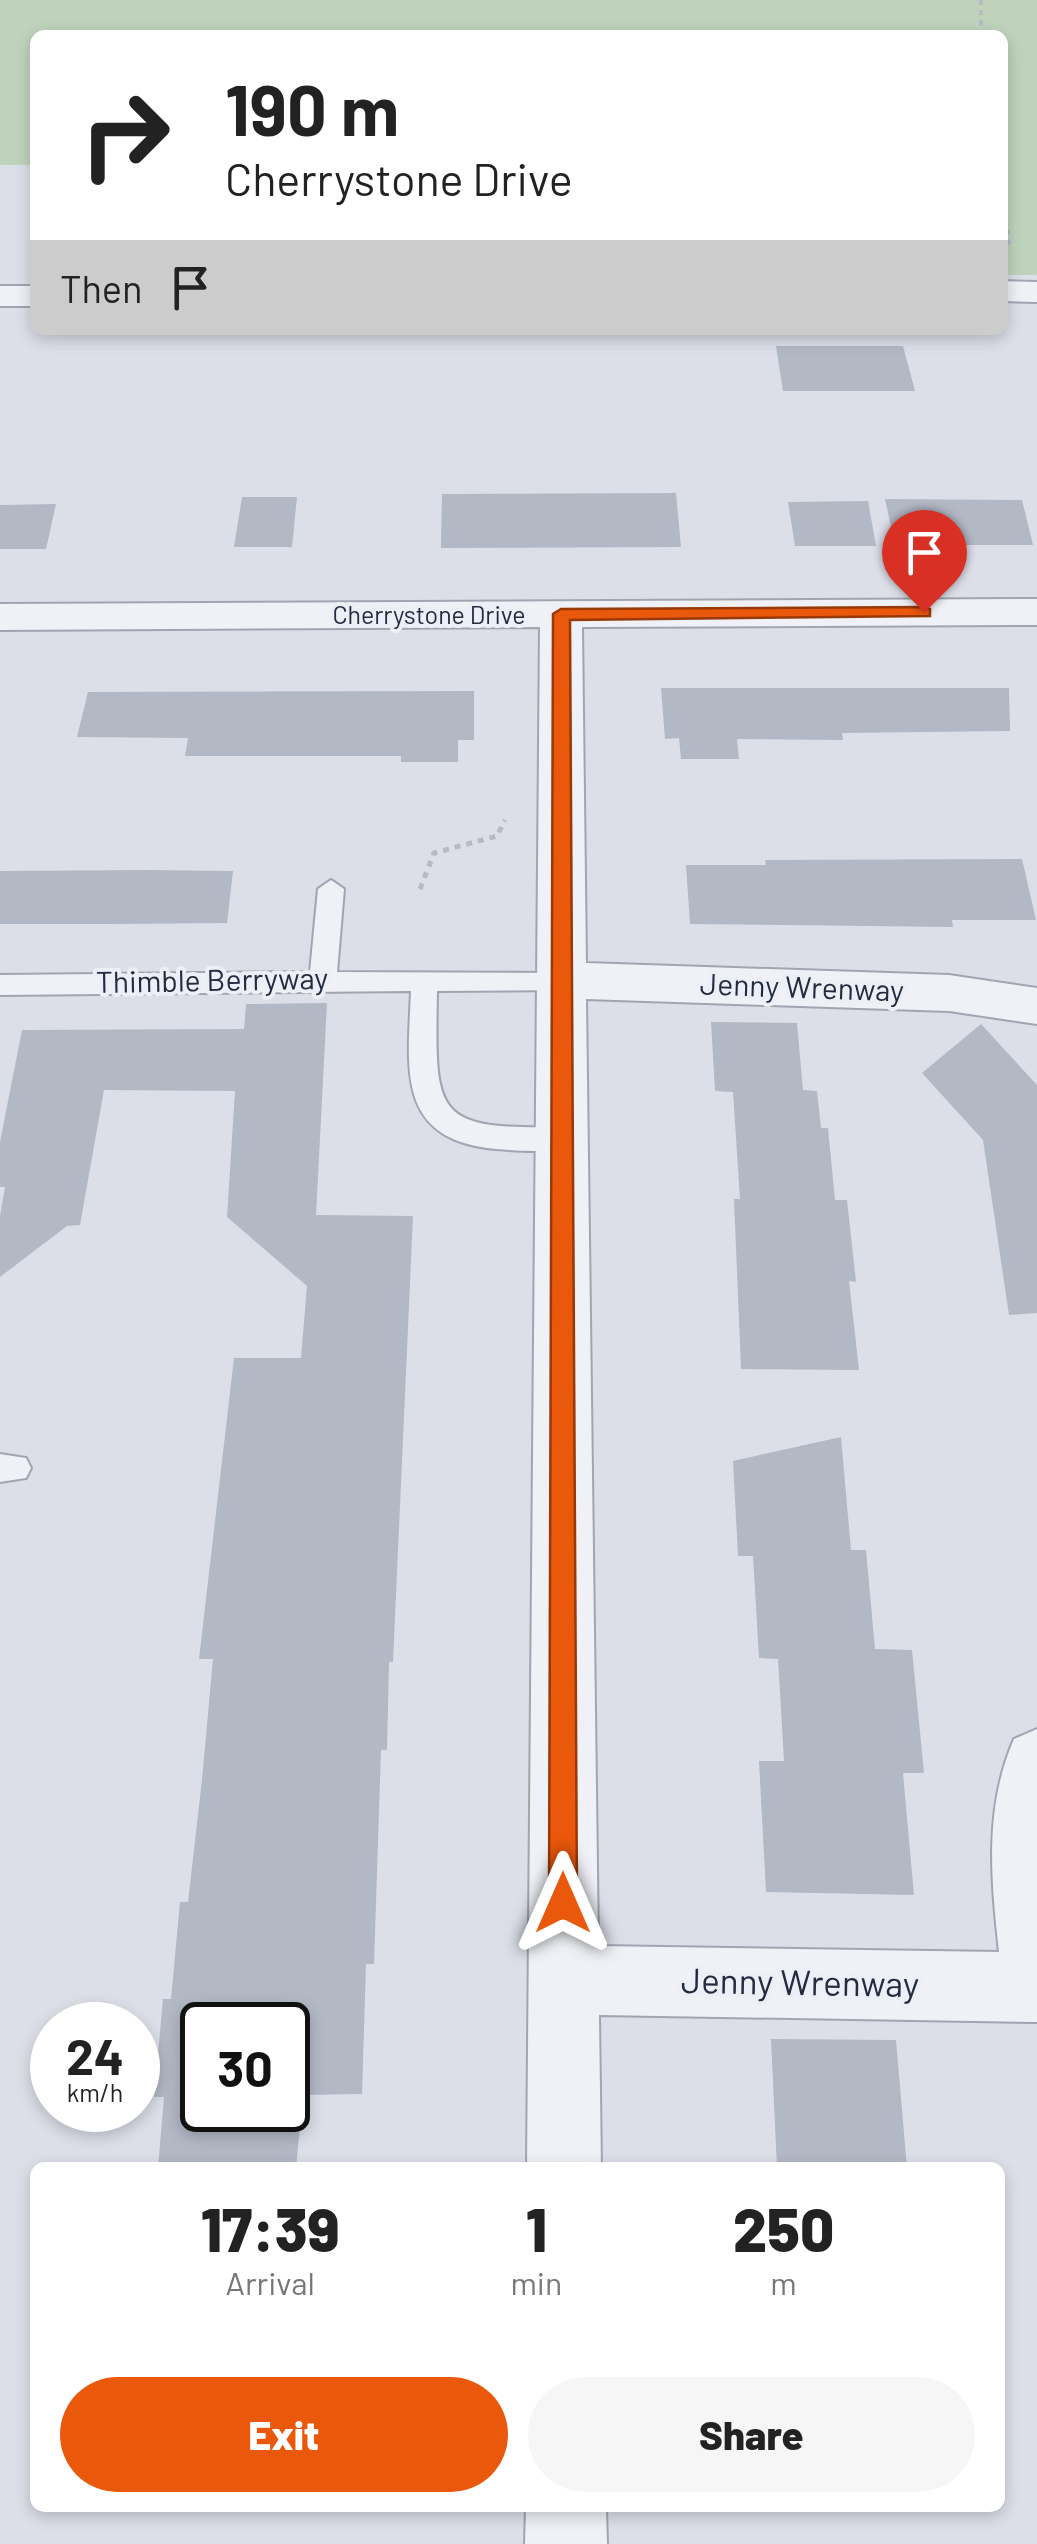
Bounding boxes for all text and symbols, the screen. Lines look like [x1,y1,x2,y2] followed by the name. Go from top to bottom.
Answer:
[225,66,399,150] text: 190 m
[60,70,190,200] icon: right
[225,151,573,205] text: Cherrystone Drive
[163,260,218,315] icon: arrive
[60,265,143,311] text: Then
[882,510,967,613] pin
[897,525,952,580] icon: arrive
[332,599,526,629] street label: Cherrystone Drive
[95,959,329,999] street label: Thimble Berryway
[699,964,905,1008] street label: Jenny Wrenway
[511,1851,615,1955] position arrow
[681,1958,920,2004] street label: Jenny Wrenway
[180,2002,310,2132] speed limit sign: 30
[66,2025,124,2085] text: 24
[67,2077,123,2107] text: km/h
[201,2192,340,2264] text: 17:39
[526,2192,547,2264] text: 1
[733,2192,834,2264] text: 250
[225,2263,315,2301] text: Arrival
[510,2263,562,2301] text: min
[770,2263,797,2301] text: m
[60,2377,508,2492] button: Exit
[528,2377,975,2492] button: Share

